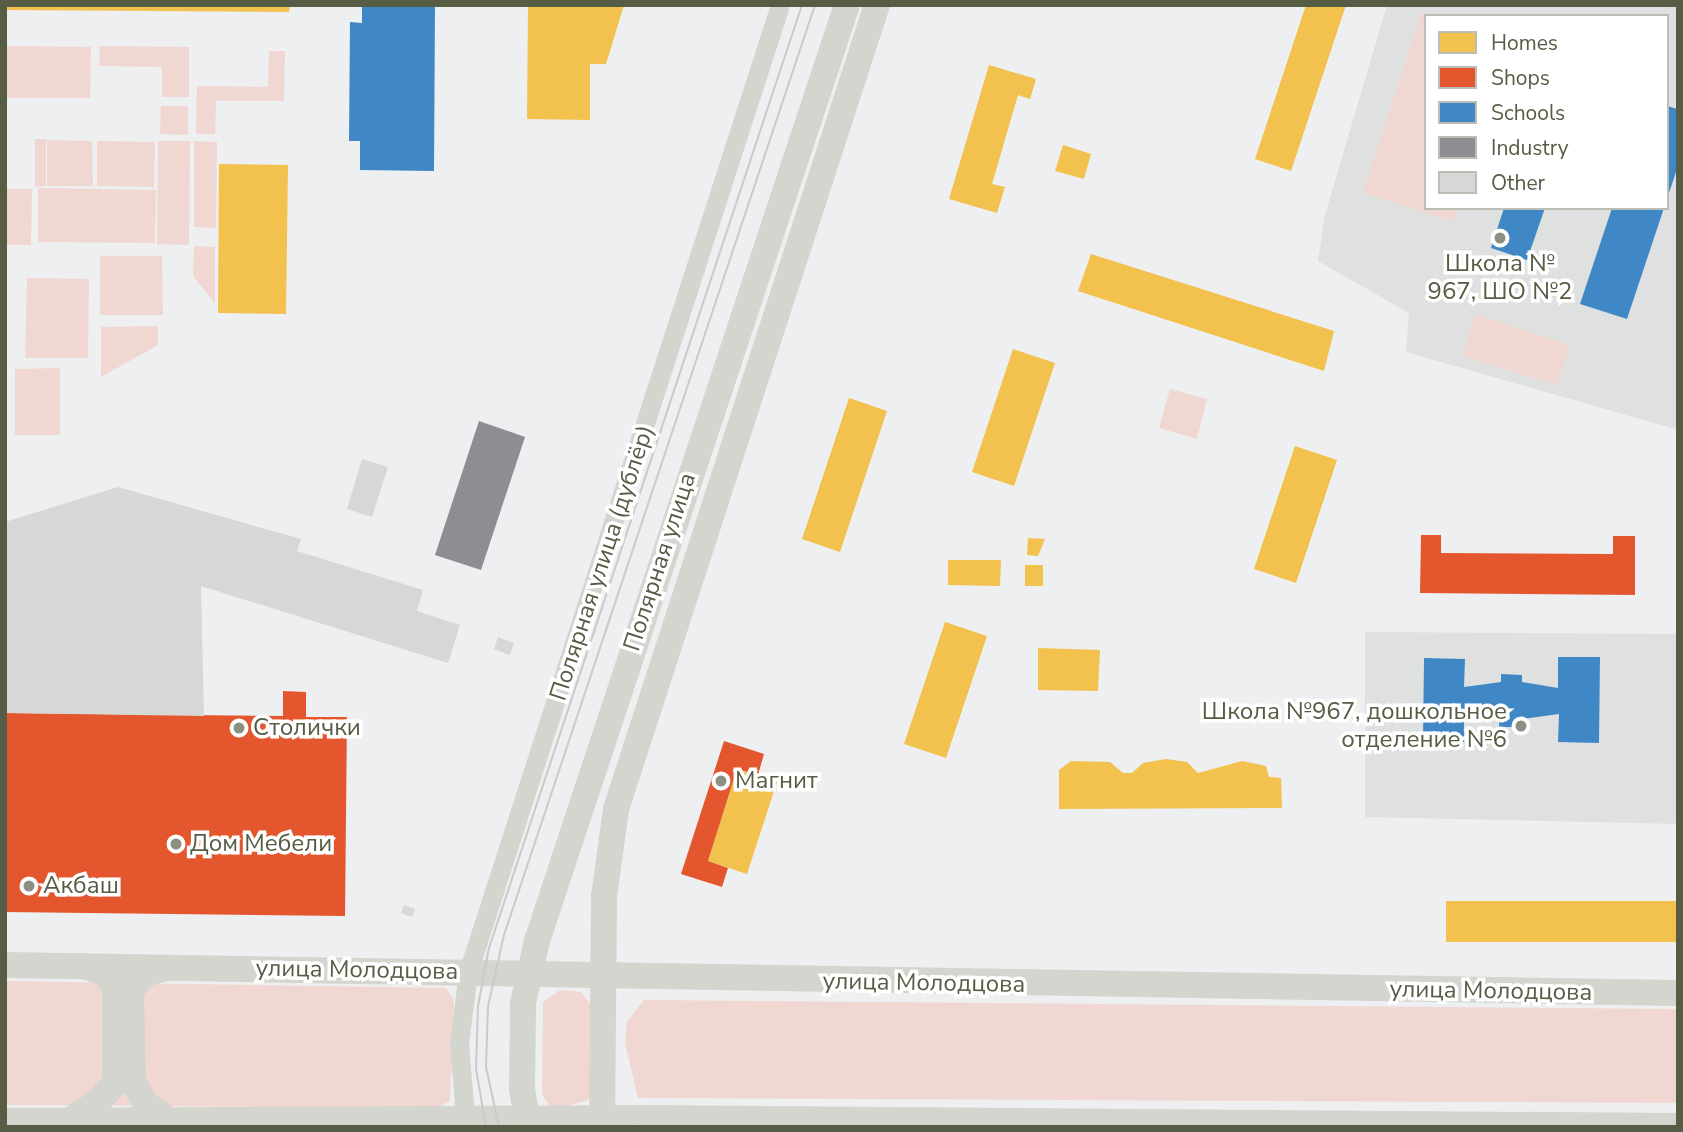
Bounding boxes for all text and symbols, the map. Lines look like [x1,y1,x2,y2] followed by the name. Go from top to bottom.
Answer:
[1424,14,1669,210] legend
[1491,29,1558,57] text: Homes
[1491,64,1550,92] text: Shops
[1491,99,1565,127] text: Schools
[1491,134,1569,162] text: Industry
[1491,169,1545,197] text: Other
[1492,230,1508,246] marker: Школа № 967, ШО №2
[1428,250,1572,306] place label: Школа № 967, ШО №2
[544,422,660,704] street label: Полярная улица (дублёр)
[618,469,702,655] street label: Полярная улица
[1202,698,1507,754] place label: Школа №967, дошкольное отделение №6
[253,714,361,742] place label: Столички
[1513,718,1529,734] marker: Школа №967, дошкольное отделение №6
[231,720,247,736] marker: Столички
[735,767,818,795] place label: Магнит
[713,773,729,789] marker: Магнит
[190,830,332,858] place label: Дом Мебели
[168,836,184,852] marker: Дом Мебели
[43,872,119,900] place label: Акбаш
[21,878,37,894] marker: Акбаш
[255,954,459,986] street label: улица Молодцова
[822,967,1026,999] street label: улица Молодцова
[1389,975,1593,1007] street label: улица Молодцова

